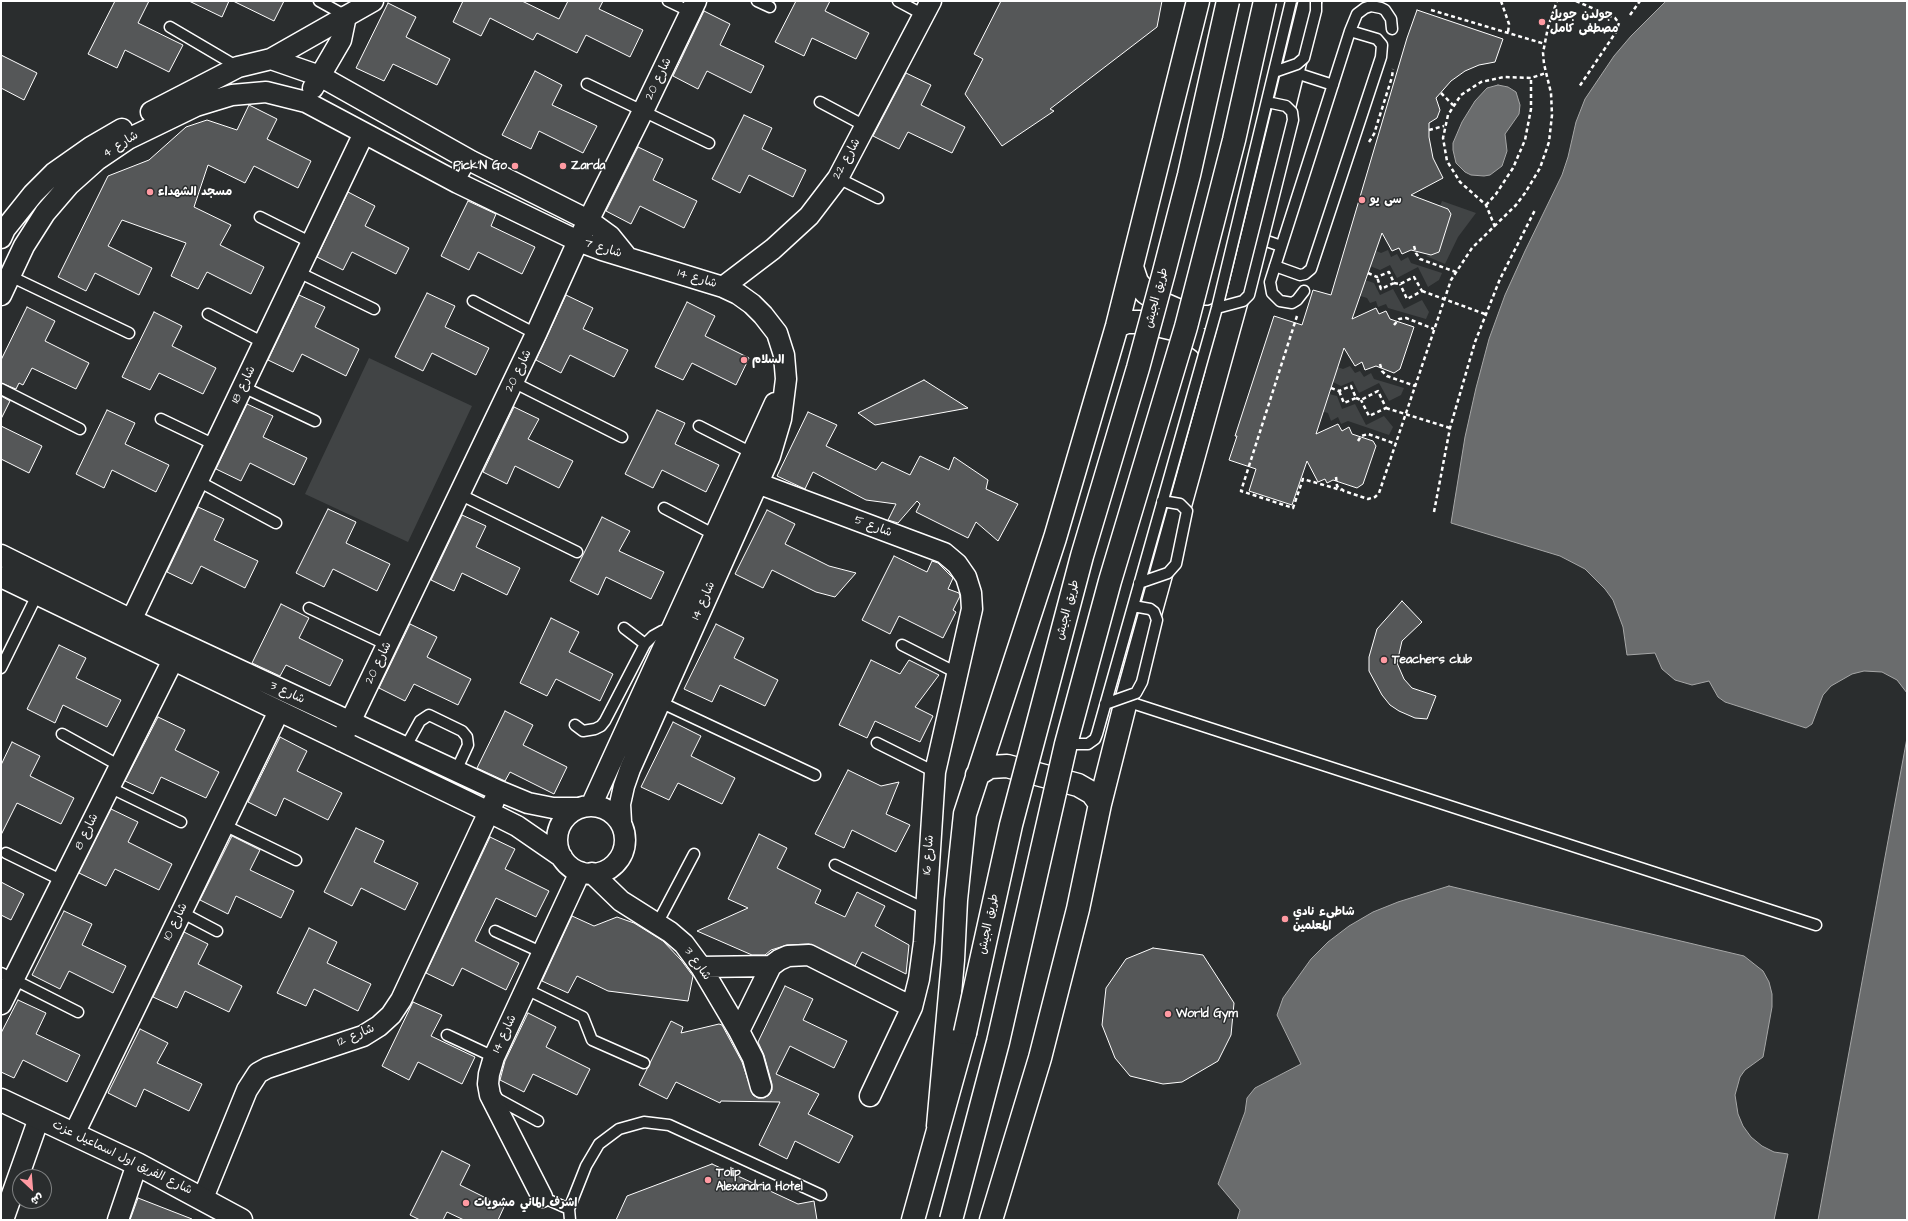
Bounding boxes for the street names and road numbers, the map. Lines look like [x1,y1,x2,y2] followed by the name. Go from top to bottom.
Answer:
[643,56,675,102] street label: شارع 20
[101,129,141,161] street label: شارع 4
[830,136,864,182] street label: شارع 22
[583,237,623,261] street label: شارع 7
[676,266,718,292] street label: شارع 14
[1142,266,1172,330] street label: طريق الجيش
[503,348,535,394] street label: شارع 20
[229,364,259,406] street label: شارع 18
[852,513,894,541] street label: شارع 5
[1053,578,1083,642] street label: طريق الجيش
[689,580,719,622] street label: شارع 14
[363,640,395,686] street label: شارع 20
[267,679,307,707] street label: شارع 3
[72,812,102,852] street label: شارع 8
[920,835,938,875] street label: شارع 16
[976,892,1002,956] street label: طريق الجيش
[161,901,191,943] street label: شارع 10
[681,945,713,983] street label: شارع 3
[490,1013,520,1055] street label: شارع 14
[335,1022,377,1050] street label: شارع 12
[50,1118,194,1198] street label: شارع الفريق اول اسماعيل عزت

